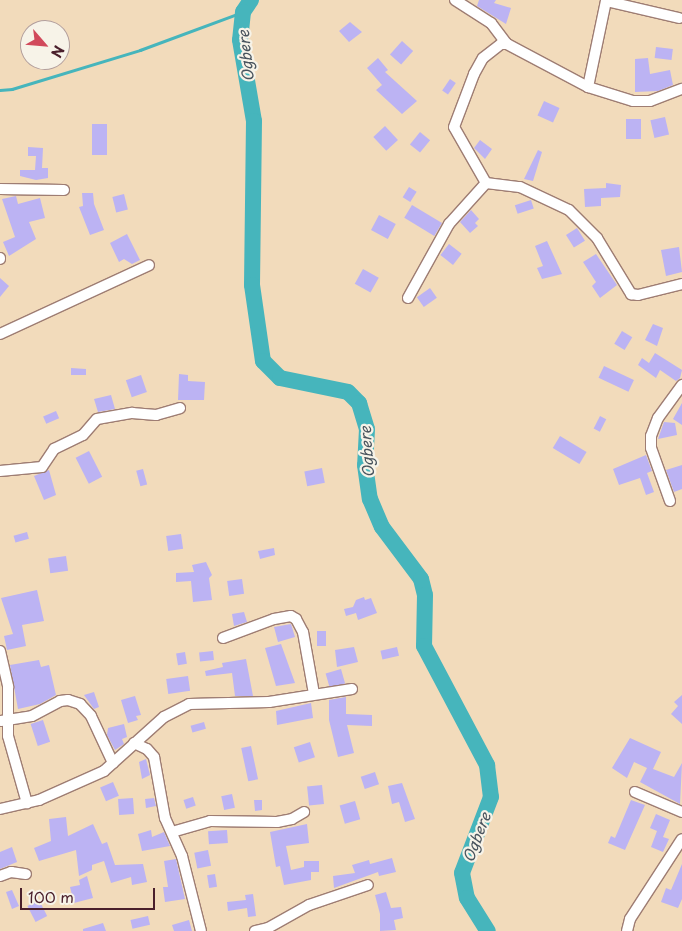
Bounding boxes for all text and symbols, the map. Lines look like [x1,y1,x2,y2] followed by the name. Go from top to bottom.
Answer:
[20,20,70,70] north arrow
[233,29,257,83] water label: Ogbere
[46,42,70,61] text: N
[355,426,377,478] water label: Ogbere
[458,810,494,864] water label: Ogbere
[22,878,158,910] scale bar
[28,885,74,908] text: 100 m

